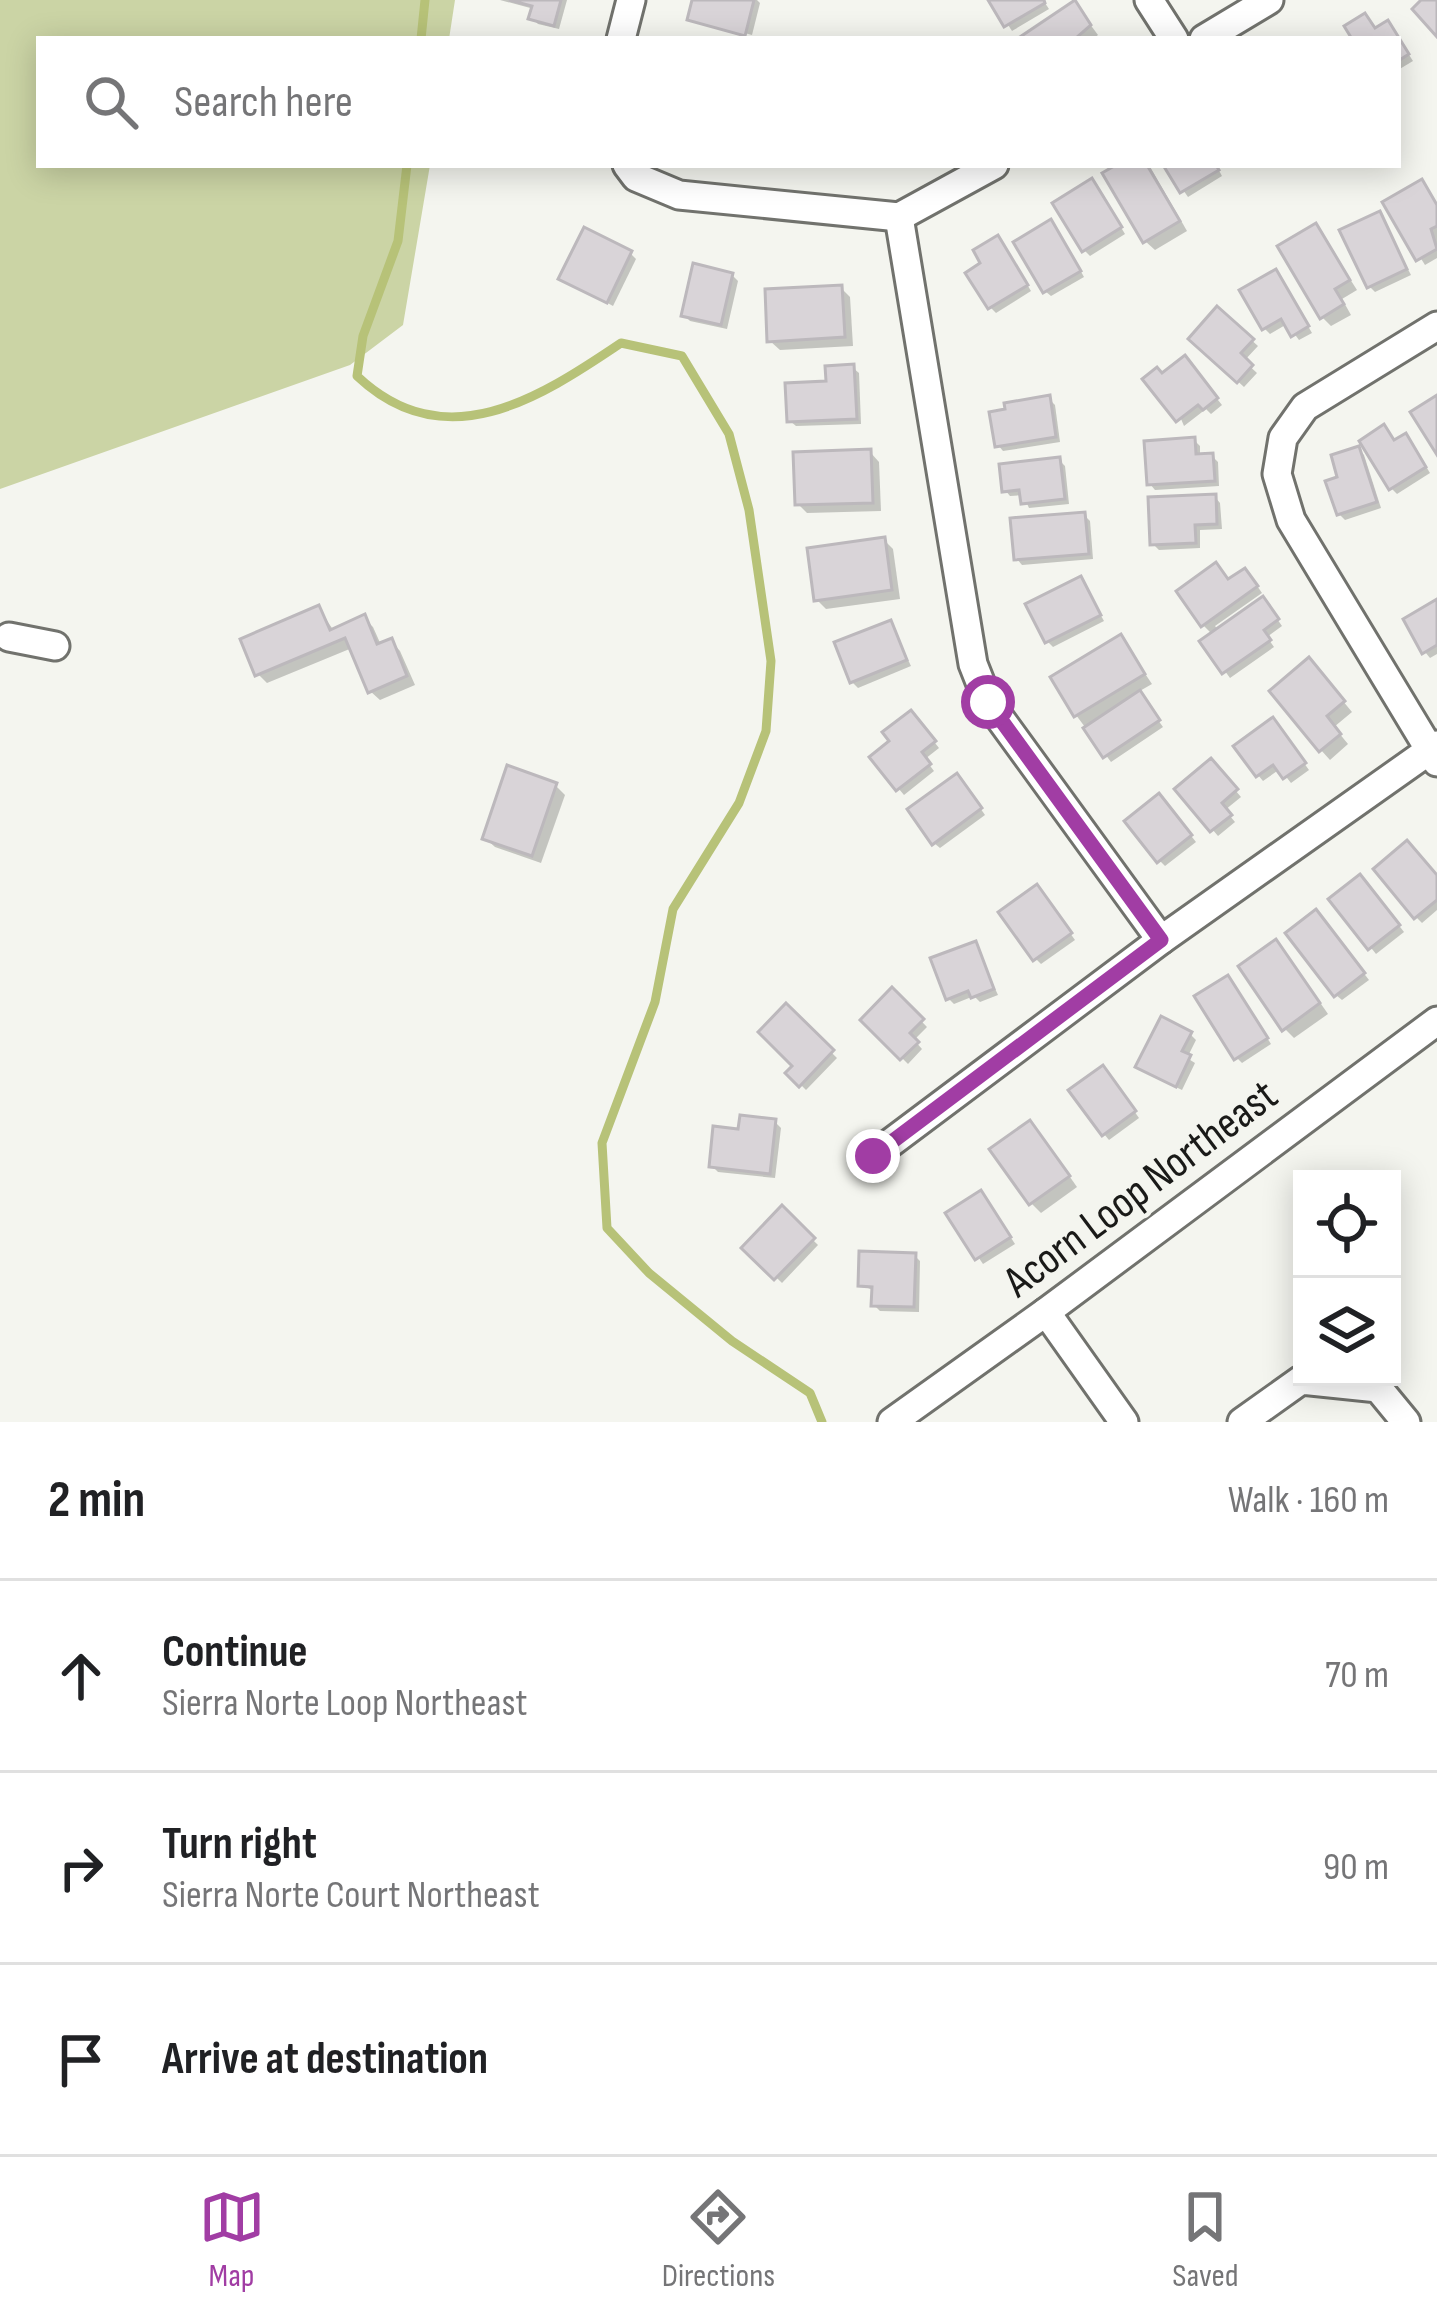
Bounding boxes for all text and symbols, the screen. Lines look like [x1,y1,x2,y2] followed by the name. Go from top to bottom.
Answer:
[36,36,1401,168] search box
[78,69,144,135] icon: search
[174,75,353,130] text: Search here
[961,675,1015,729] route start
[993,1068,1289,1310] street label: Acorn Loop Northeast
[846,1129,900,1183] route end
[1293,1170,1401,1386] map controls
[1293,1170,1401,1278] button: locate
[1293,1278,1401,1386] button: layers
[48,1470,145,1531] text: 2 min
[1228,1477,1389,1524] text: Walk · 160 m
[162,1625,308,1680] text: Continue
[48,1643,114,1709] icon: ahead
[1325,1652,1389,1699] text: 70 m
[162,1680,527,1727] text: Sierra Norte Loop Northeast
[162,1817,317,1872] text: Turn right
[48,1835,114,1901] icon: right
[1323,1844,1389,1891] text: 90 m
[162,1872,540,1919] text: Sierra Norte Court Northeast
[48,2027,114,2093] icon: arrive
[162,2032,488,2087] text: Arrive at destination
[199,2184,265,2296] tab: Map
[662,2184,775,2296] tab: Directions
[1172,2184,1238,2296] tab: Saved

